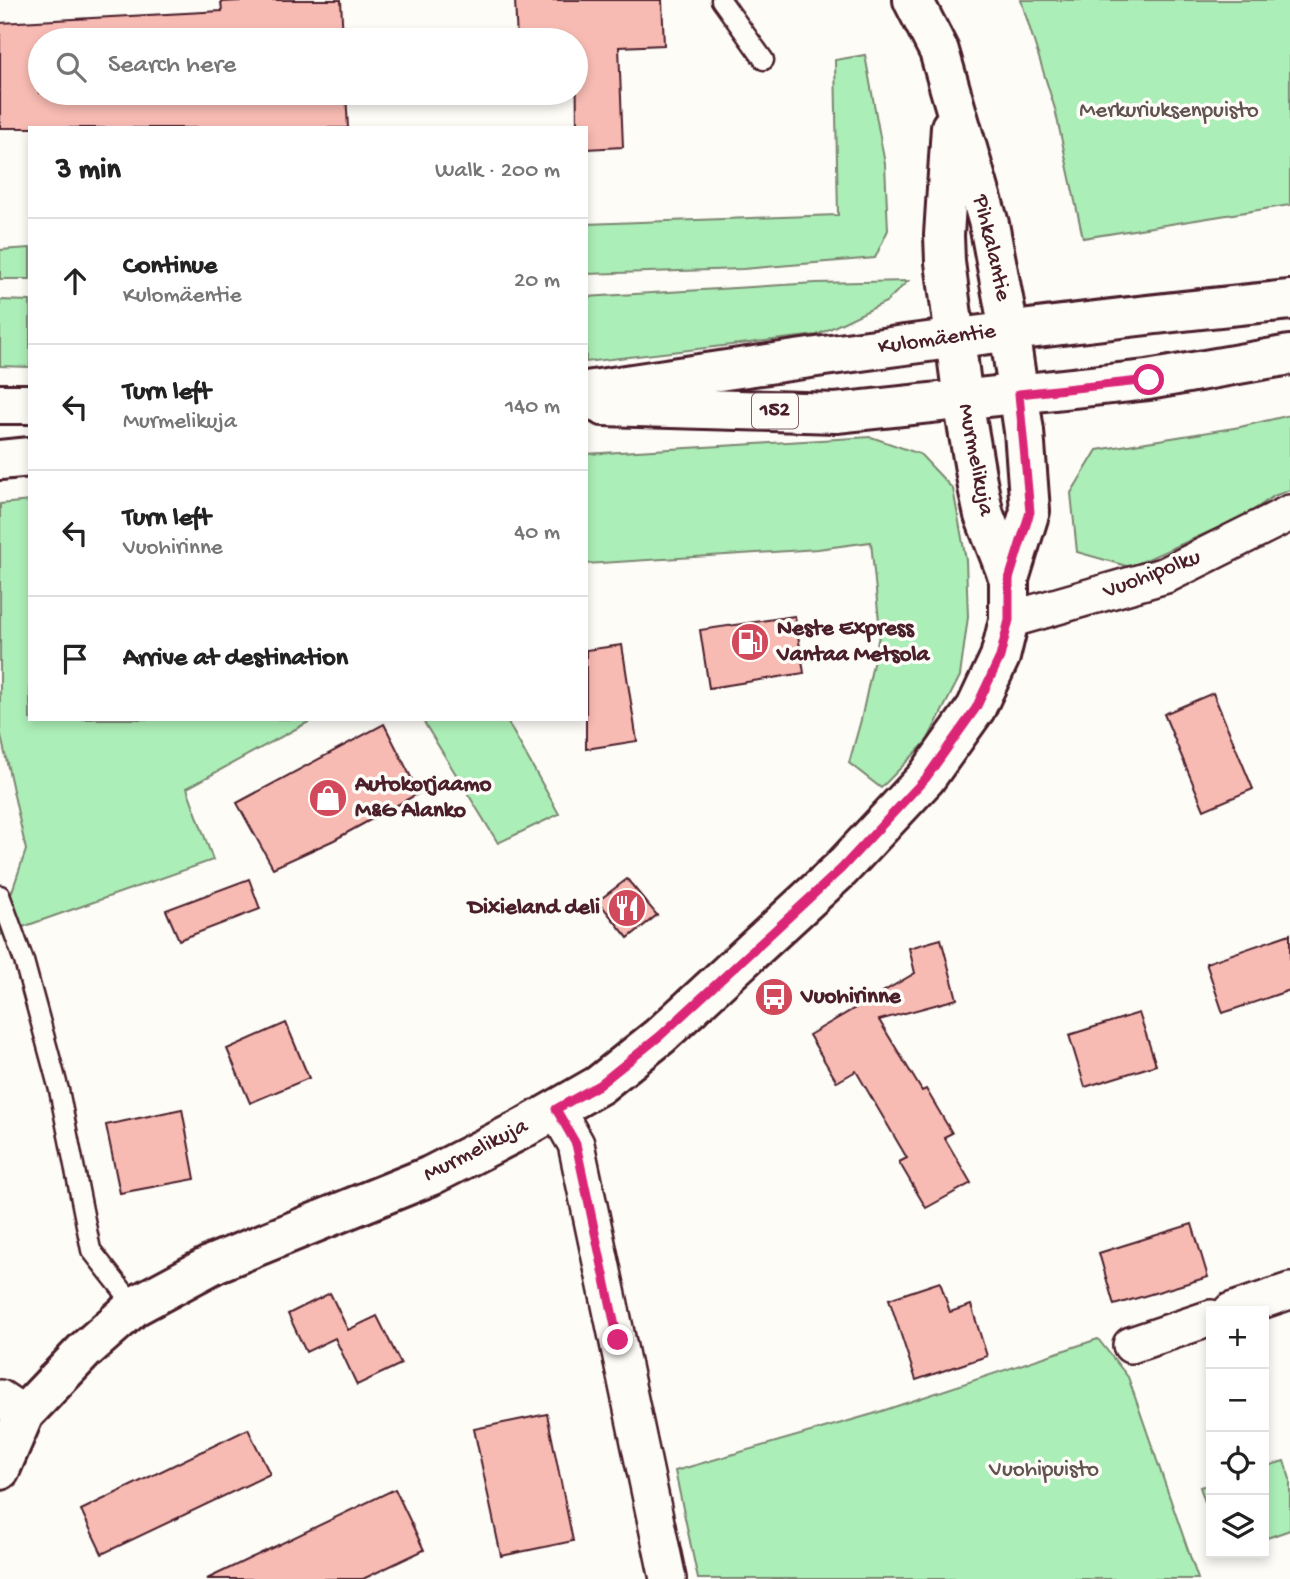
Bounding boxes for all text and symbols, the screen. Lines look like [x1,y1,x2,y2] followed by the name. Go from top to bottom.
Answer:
[28,28,588,105] search box
[52,48,90,86] icon: search
[108,51,236,82] text: Search here
[1079,98,1259,125] park label: Merkuriuksenpuisto
[56,154,121,189] text: 3 min
[435,158,560,185] text: Walk · 200 m
[965,191,1017,305] street label: Pihkalantie
[123,252,217,283] text: Continue
[56,262,94,300] icon: ahead
[514,268,560,295] text: 20 m
[123,283,242,310] text: Kulomäentie
[876,318,999,362] street label: Kulomäentie
[1133,364,1164,395] route start
[123,378,211,409] text: Turn left
[56,388,94,426] icon: left
[505,394,560,421] text: 140 m
[752,394,798,428] road number: 152
[951,402,999,520] street label: Murmelikuja
[123,409,237,436] text: Murmelikuja
[123,504,211,535] text: Turn left
[56,514,94,552] icon: left
[514,520,560,547] text: 40 m
[123,535,223,562] text: Vuohirinne
[1099,544,1205,606] street label: Vuohipolku
[776,616,931,669] place label: Neste Express Vantaa Metsola
[729,621,771,663] fuel station icon: Neste Express Vantaa Metsola
[56,640,94,678] icon: arrive
[123,644,348,675] text: Arrive at destination
[354,772,492,825] place label: Autokorjaamo M&G Alanko
[307,777,349,819] shop icon: Autokorjaamo M&G Alanko
[606,887,648,929] restaurant icon: Dixieland deli
[466,895,600,922] place label: Dixieland deli
[753,976,795,1018] bus stop icon: Vuohirinne
[800,984,902,1011] place label: Vuohirinne
[419,1113,534,1189] street label: Murmelikuja
[1206,1306,1269,1558] map controls
[1206,1306,1269,1369] button: +
[602,1324,633,1355] route end
[1206,1369,1269,1432] button: −
[1206,1432,1269,1495] button: locate
[988,1457,1099,1484] park label: Vuohipuisto
[1206,1495,1269,1558] button: layers

